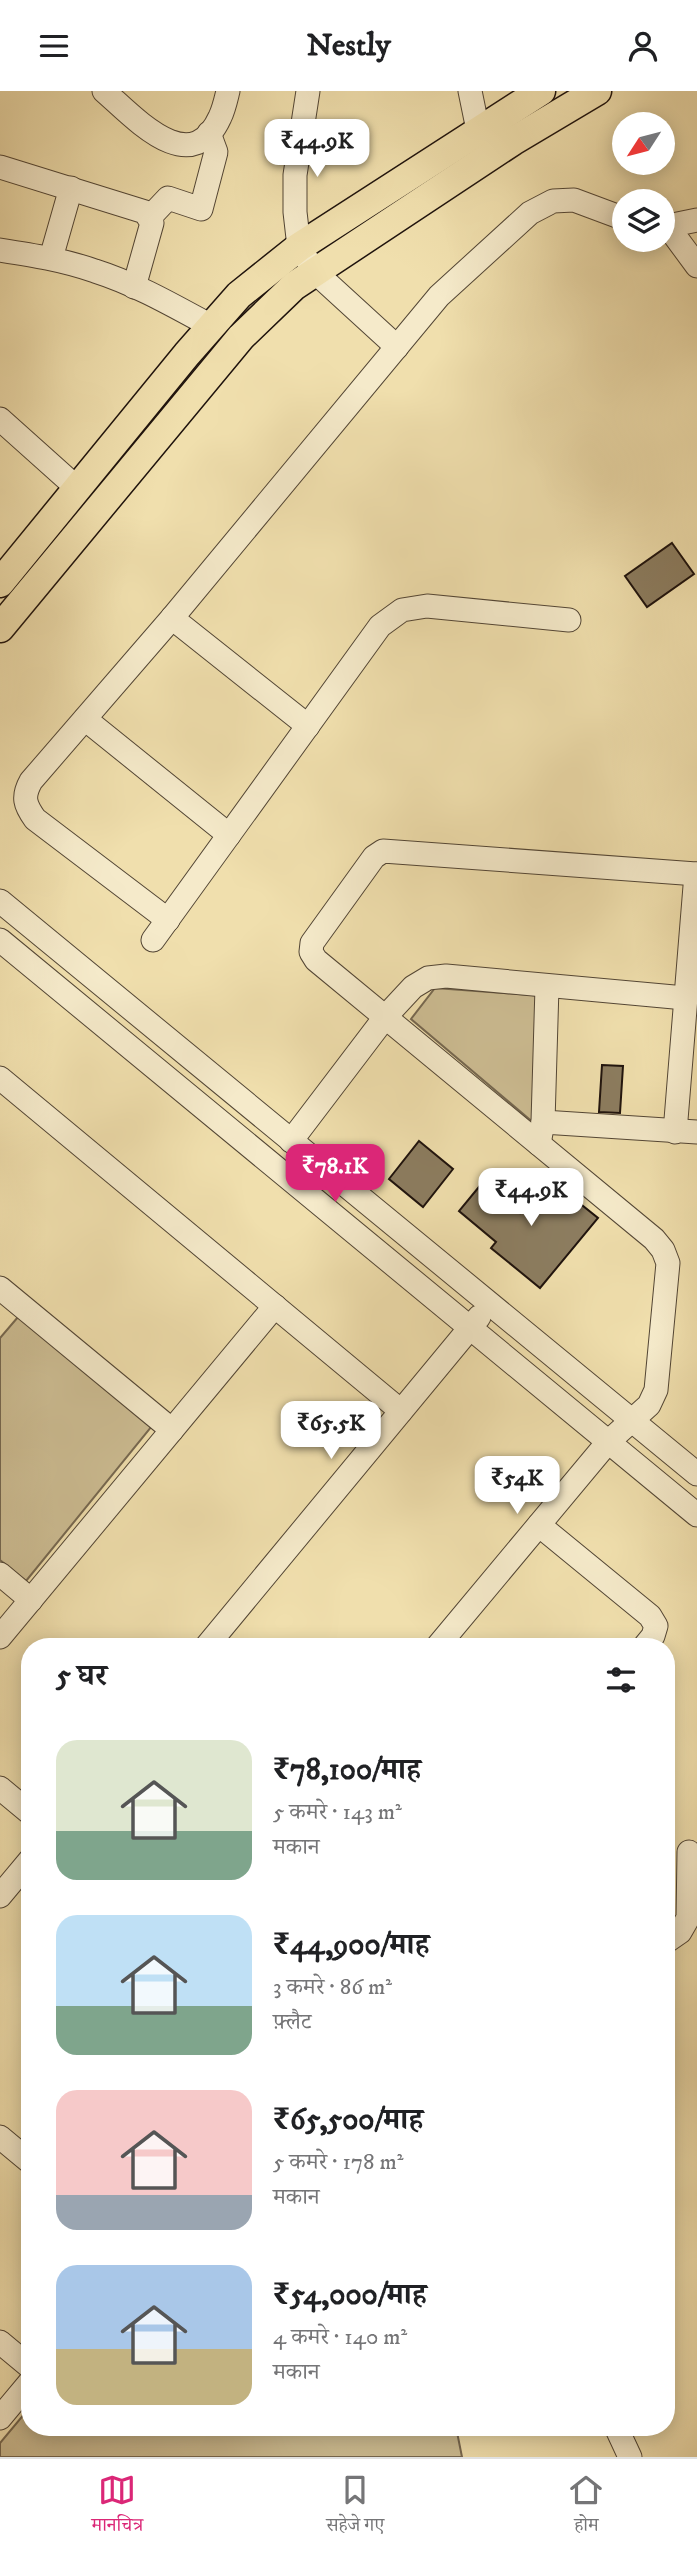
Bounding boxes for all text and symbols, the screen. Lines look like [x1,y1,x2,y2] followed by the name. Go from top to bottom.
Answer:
[306,26,391,66] text: Nestly
[35,27,73,65] icon: menu
[624,27,662,65] icon: person
[612,112,676,175] north arrow
[612,112,675,252] map controls
[260,119,374,179] pin: ₹44.9K
[280,127,354,156] text: ₹44.9K
[612,189,675,252] button: layers
[278,1145,392,1204] pin: ₹78.1K
[302,1152,368,1181] text: ₹78.1K
[474,1169,588,1228] pin: ₹44.9K
[494,1176,568,1205] text: ₹44.9K
[274,1401,388,1461] pin: ₹65.5K
[297,1409,365,1438] text: ₹65.5K
[476,1457,558,1516] pin: ₹54K
[491,1464,543,1493] text: ₹54K
[56,1658,107,1695] text: 5 घर
[602,1661,640,1699] icon: filters
[273,1752,421,1789] text: ₹78,100/माह
[112,1768,196,1852] icon: home
[273,1798,402,1827] text: 5 कमरे · 143 m²
[273,1833,320,1862] text: मकान
[273,1927,429,1964] text: ₹44,900/माह
[112,1943,196,2027] icon: home
[273,1973,392,2002] text: 3 कमरे · 86 m²
[273,2008,311,2037] text: फ़्लैट
[273,2102,423,2139] text: ₹65,500/माह
[112,2118,196,2202] icon: home
[273,2148,404,2177] text: 5 कमरे · 178 m²
[273,2183,320,2212] text: मकान
[273,2277,427,2314] text: ₹54,000/माह
[112,2293,196,2377] icon: home
[273,2323,407,2352] text: 4 कमरे · 140 m²
[273,2358,320,2387] text: मकान
[92,2471,143,2543] tab: मानचित्र
[326,2471,384,2543] tab: सहेजे गए
[567,2471,605,2543] tab: होम

